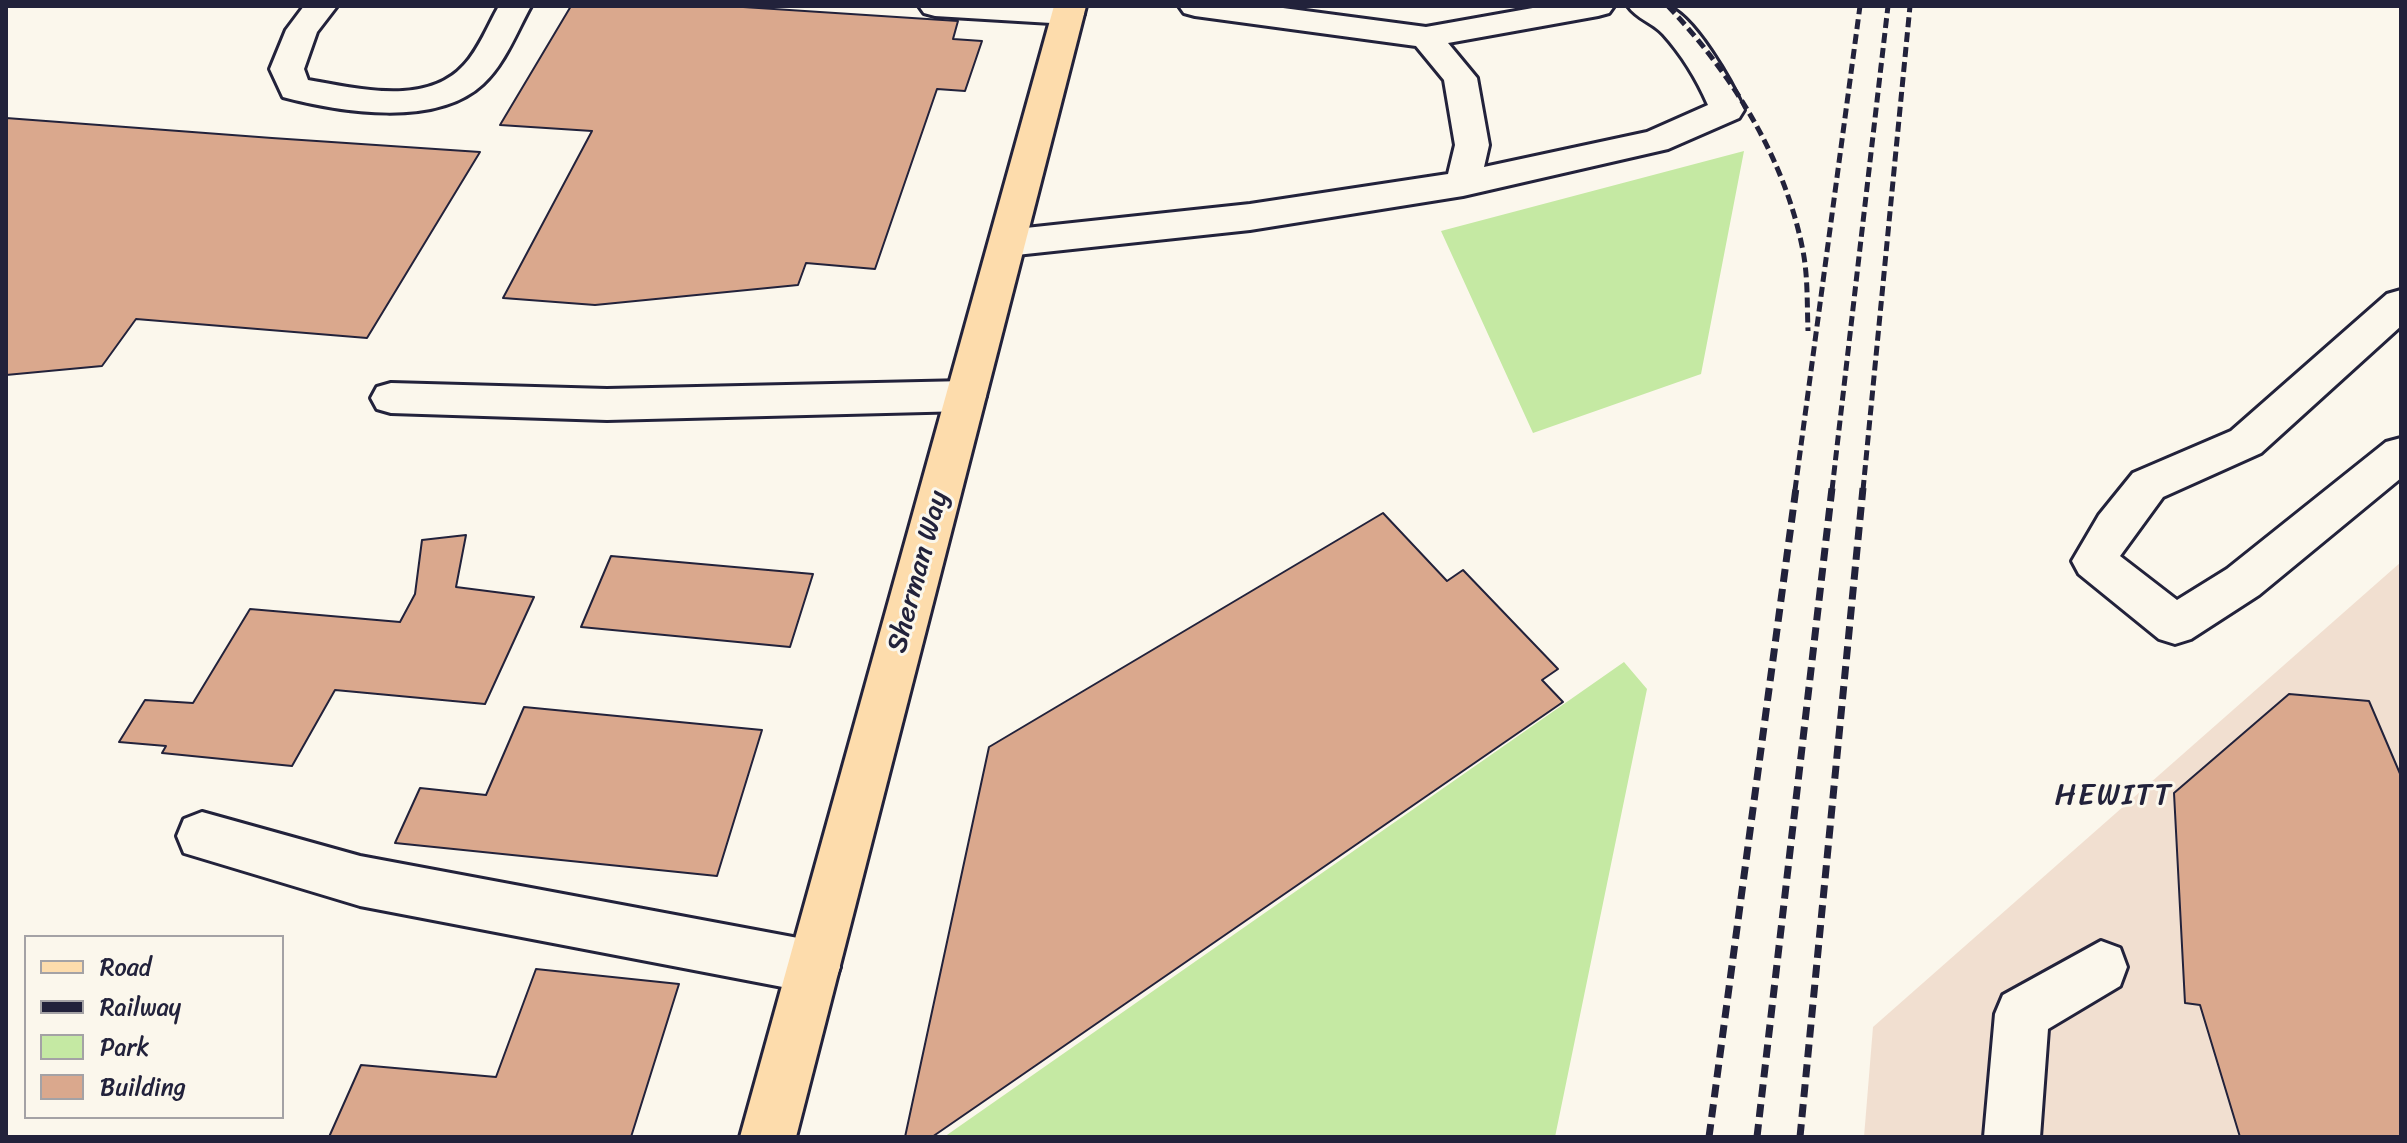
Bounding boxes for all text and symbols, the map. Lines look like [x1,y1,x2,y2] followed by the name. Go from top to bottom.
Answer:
[881,487,957,657] street label: Sherman Way
[2057,778,2171,814] district label: HEWITT
[24,935,284,1119] legend
[100,946,151,988] text: Road
[100,986,181,1028] text: Railway
[100,1026,149,1068] text: Park
[100,1066,186,1108] text: Building

